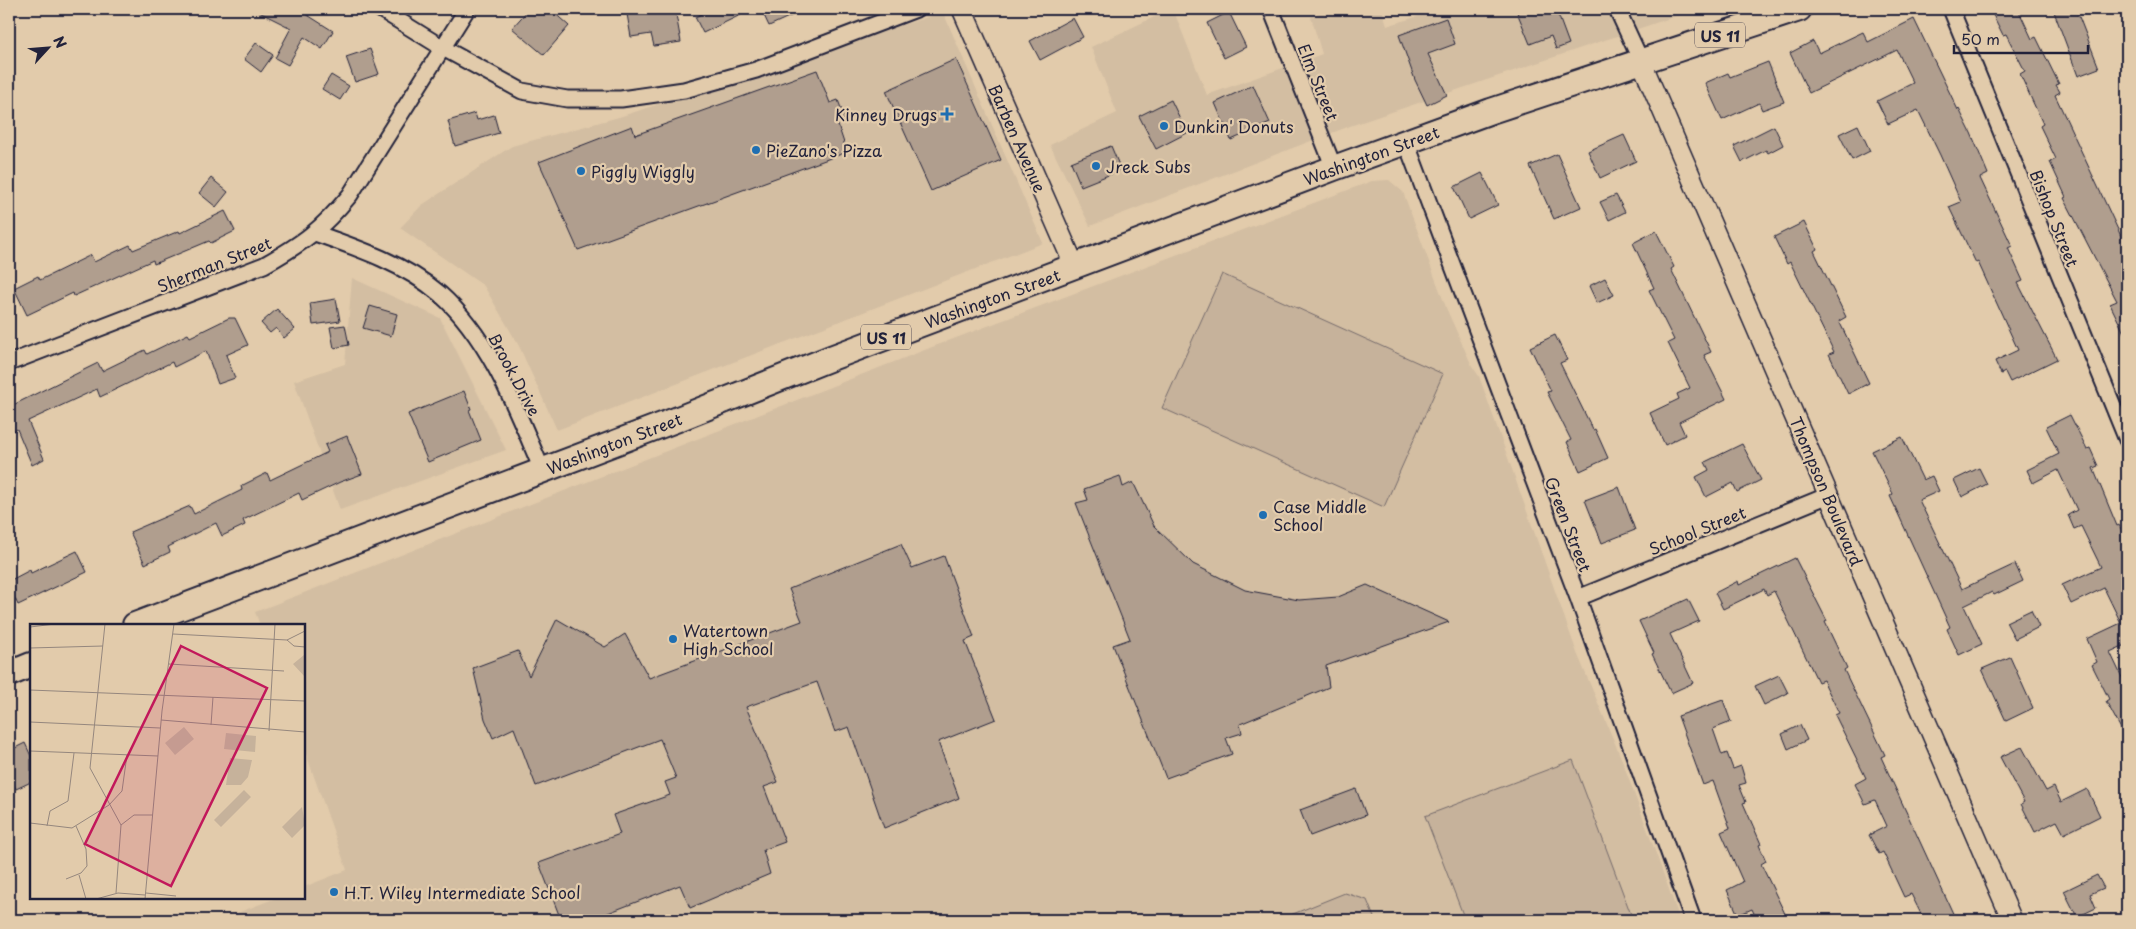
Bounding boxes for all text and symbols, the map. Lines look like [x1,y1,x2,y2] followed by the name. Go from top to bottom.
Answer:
[22,22,72,72] north arrow
[1695,22,1745,48] road number: US 11
[1954,22,2087,54] scale bar
[1961,27,2000,50] text: 50 m
[48,32,72,52] text: N
[1293,40,1345,125] street label: Elm Street
[983,80,1053,196] street label: Barben Avenue
[835,102,937,126] place label: Kinney Drugs
[941,108,953,120] marker: Kinney Drugs
[1174,114,1293,138] place label: Dunkin' Donuts
[1300,119,1443,191] street label: Washington Street
[1158,120,1170,132] marker: Dunkin' Donuts
[766,138,882,162] place label: PieZano's Pizza
[750,144,762,156] marker: PieZano's Pizza
[1106,154,1191,178] place label: Jreck Subs
[591,159,695,183] place label: Piggly Wiggly
[1090,160,1102,172] marker: Jreck Subs
[575,165,587,177] marker: Piggly Wiggly
[2025,166,2086,271] street label: Bishop Street
[153,230,275,298] street label: Sherman Street
[921,262,1064,334] street label: Washington Street
[861,324,911,350] road number: US 11
[483,328,547,420] street label: Brook Drive
[543,406,686,480] street label: Washington Street
[1785,413,1869,570] street label: Thompson Boulevard
[1540,473,1598,576] street label: Green Street
[1273,494,1367,536] place label: Case Middle School
[1645,499,1750,560] street label: School Street
[1257,509,1269,521] marker: Case Middle School
[683,618,773,660] place label: Watertown High School
[30,624,305,899] inset map
[667,633,679,645] marker: Watertown High School
[344,880,581,904] place label: H.T. Wiley Intermediate School
[328,886,340,898] marker: H.T. Wiley Intermediate School

